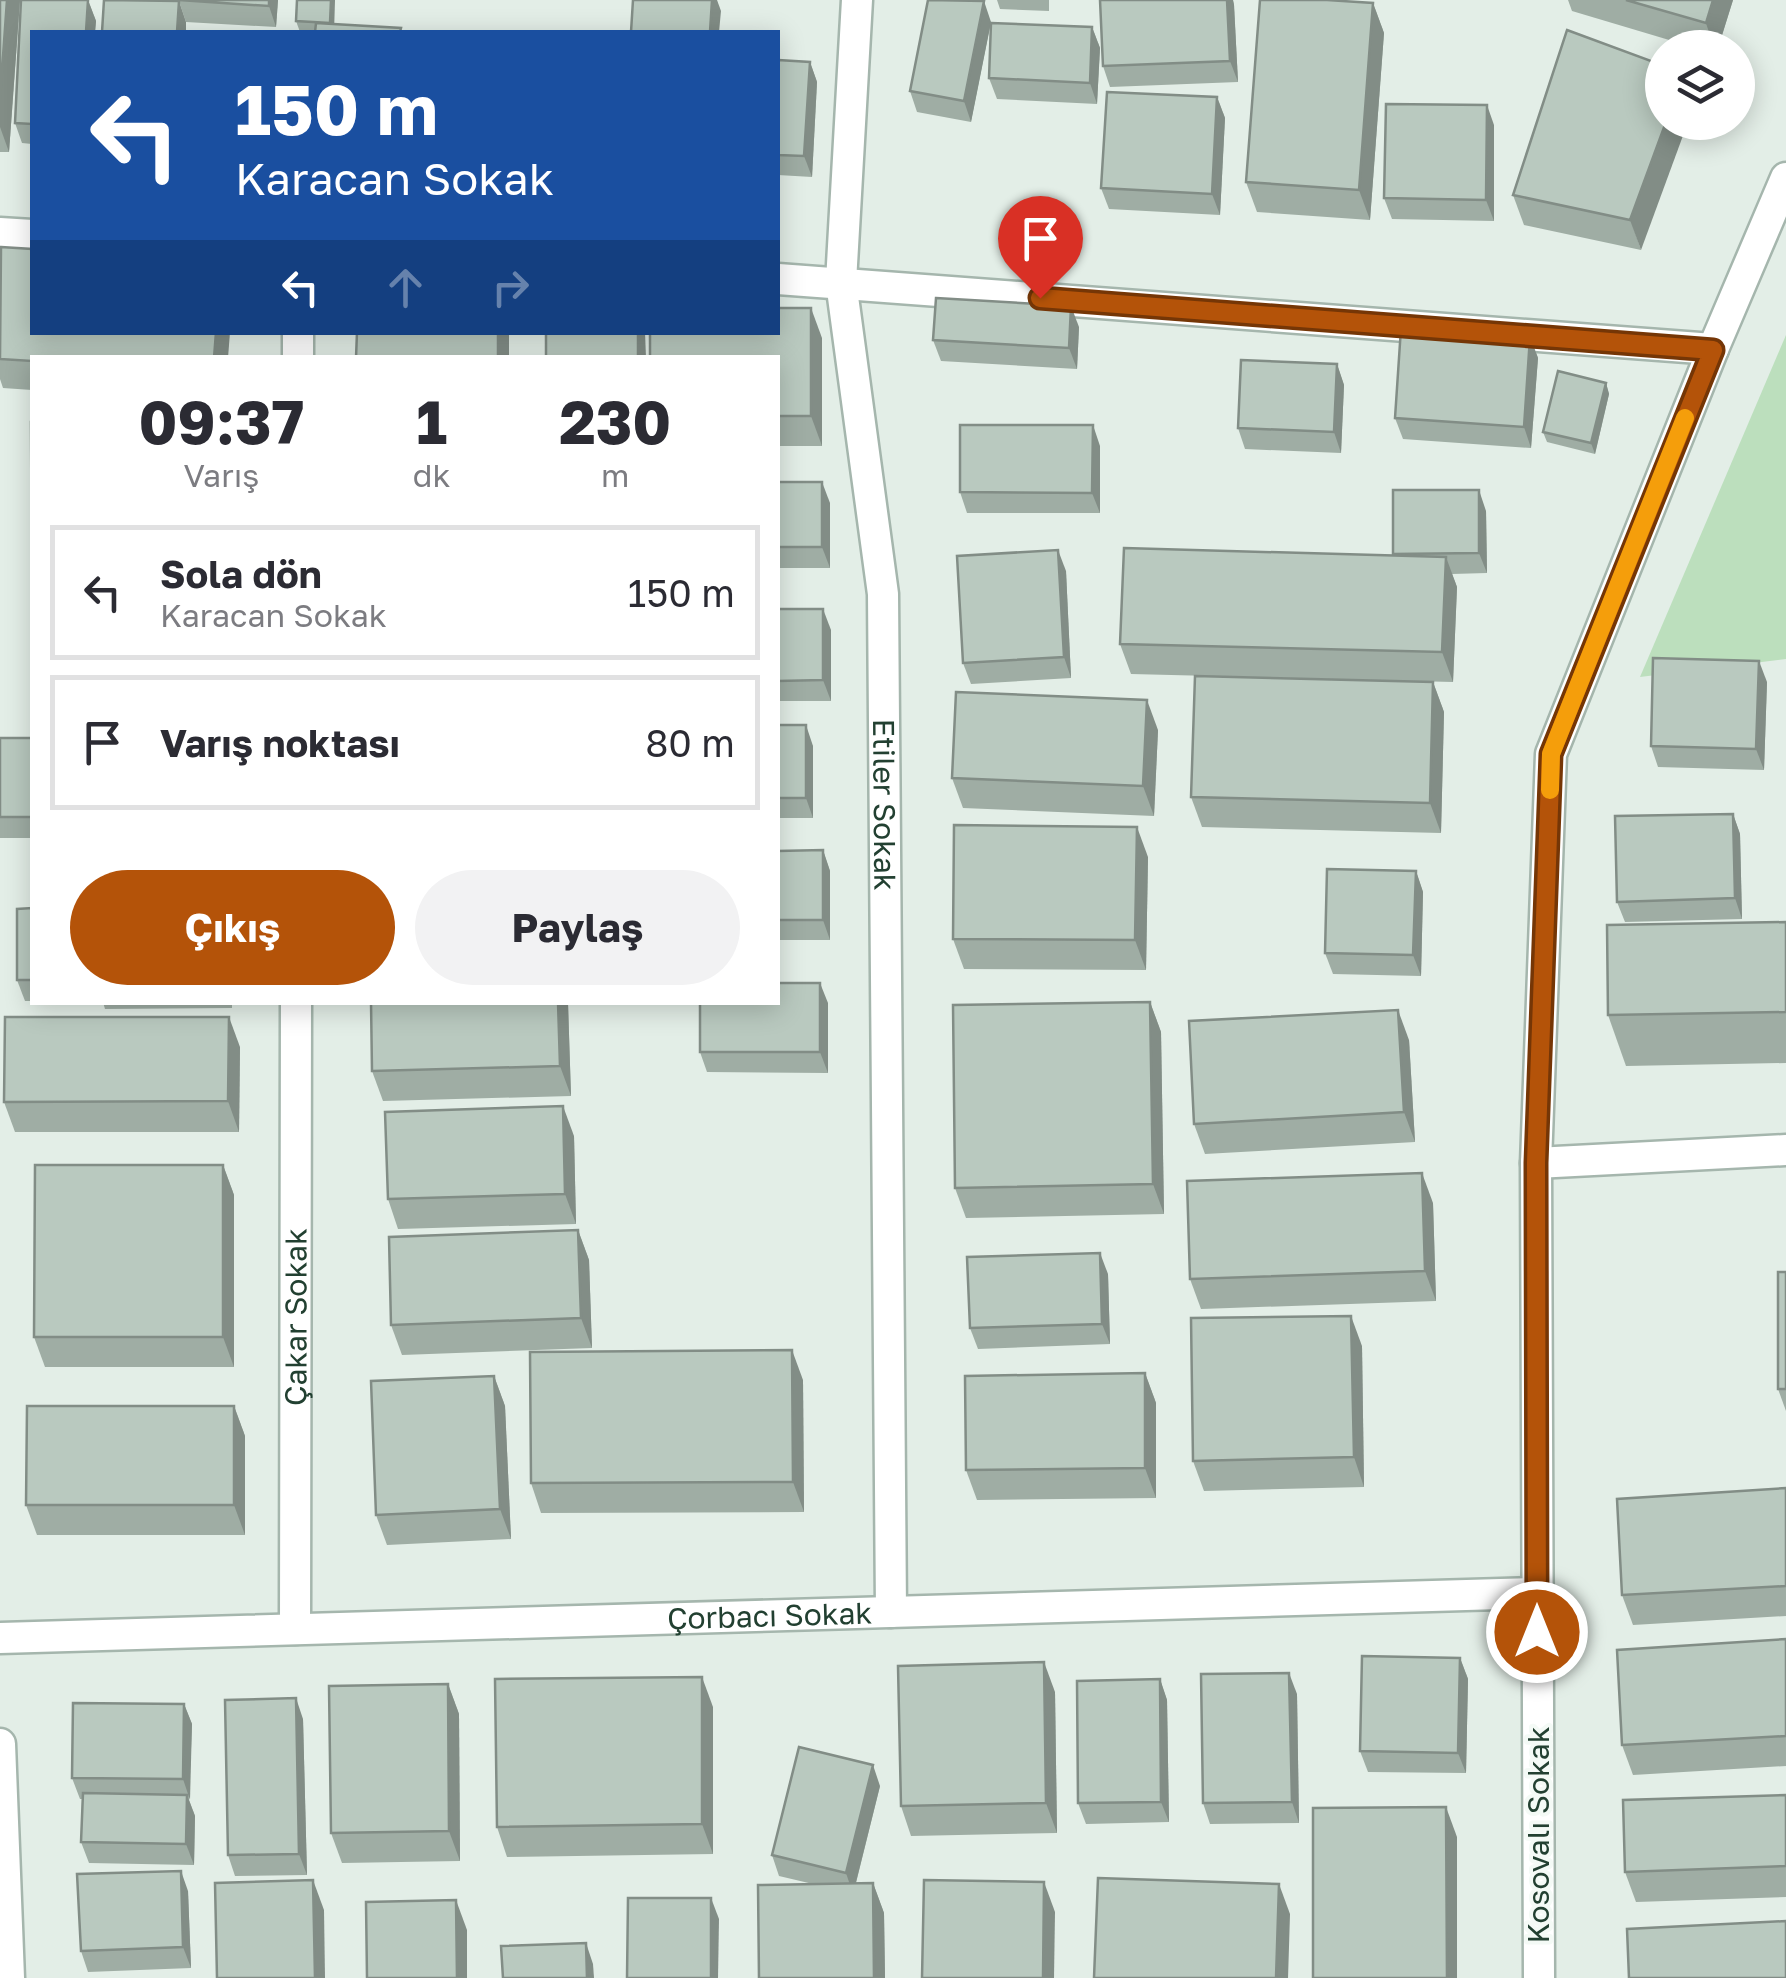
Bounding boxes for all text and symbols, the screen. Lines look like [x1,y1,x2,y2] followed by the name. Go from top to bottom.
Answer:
[1645,30,1755,140] map controls
[1645,30,1755,140] button: layers
[235,66,438,150] text: 150 m
[70,70,200,200] icon: left
[235,151,554,205] text: Karacan Sokak
[998,196,1083,299] pin
[1013,211,1068,266] icon: arrive
[273,260,328,315] icon: left
[378,260,433,315] icon: ahead
[483,260,538,315] icon: right
[139,385,304,457] text: 09:37
[416,385,447,457] text: 1
[559,385,671,457] text: 230
[184,456,259,494] text: Varış
[413,456,451,494] text: dk
[601,456,629,494] text: m
[160,551,322,596] text: Sola dön
[75,565,130,620] icon: left
[628,570,735,615] text: 150 m
[160,596,387,634] text: Karacan Sokak
[75,715,130,770] icon: arrive
[866,719,903,891] street label: Etiler Sokak
[160,720,400,765] text: Varış noktası
[645,720,735,765] text: 80 m
[70,870,395,985] button: Çıkış
[415,870,740,985] button: Paylaş
[277,1228,314,1406] street label: Çakar Sokak
[1485,1580,1589,1684] position arrow
[667,1594,873,1636] street label: Çorbacı Sokak
[1520,1726,1556,1944] street label: Kosovalı Sokak

